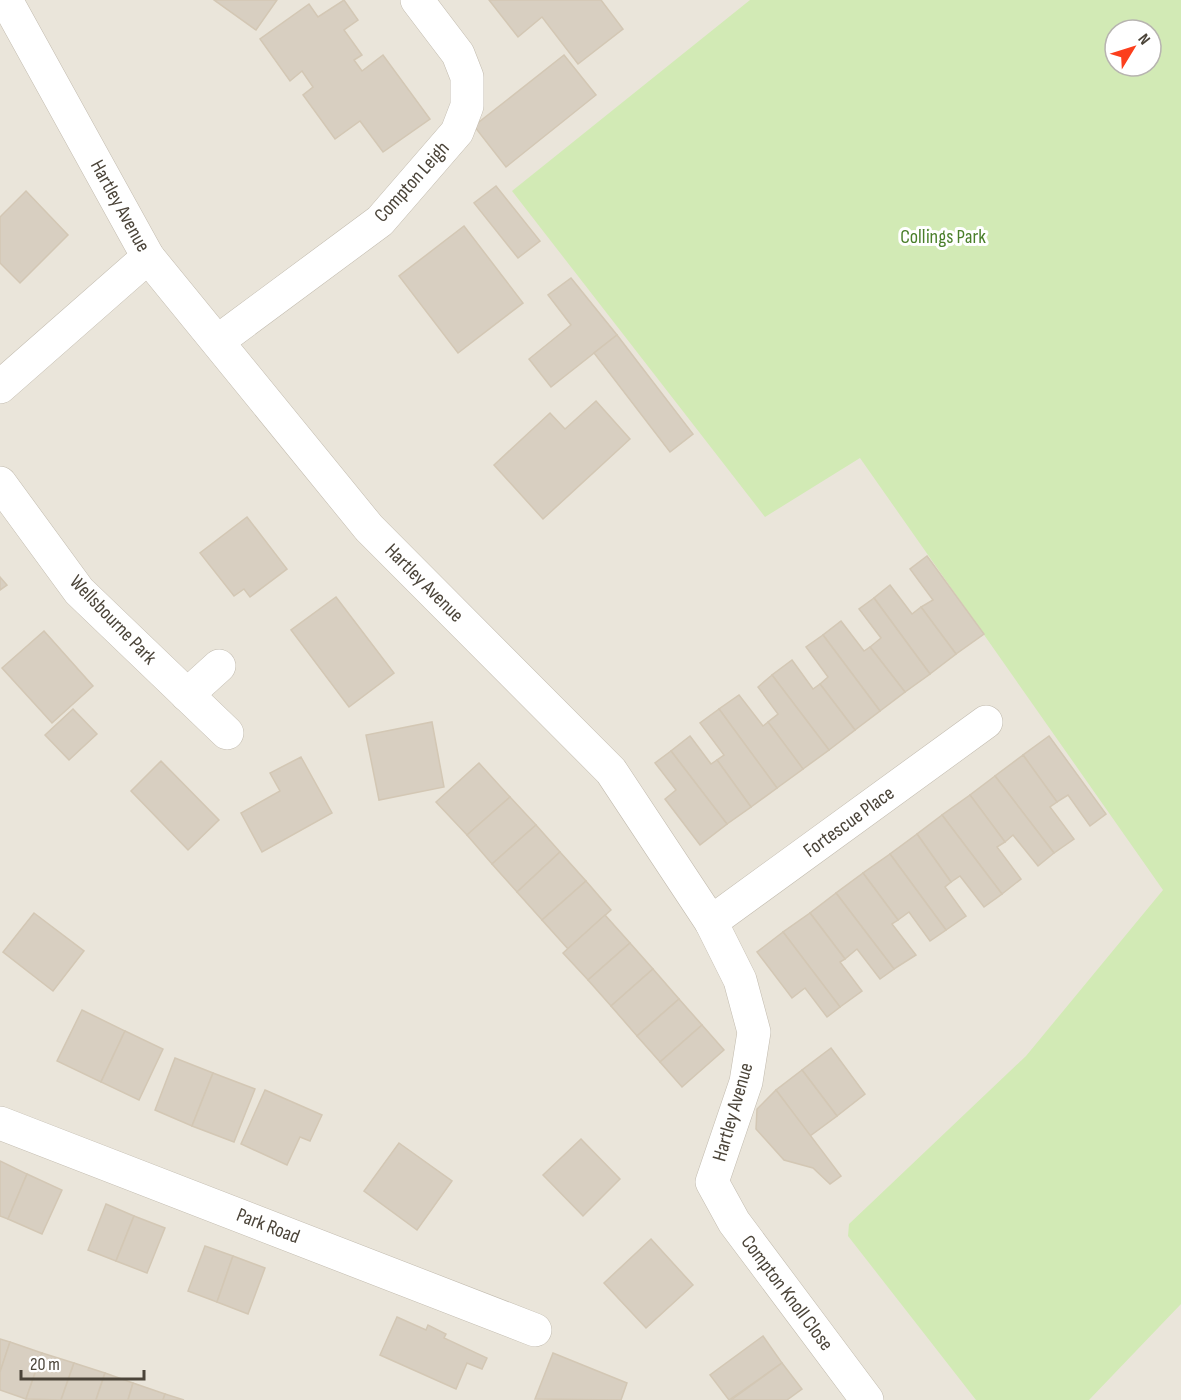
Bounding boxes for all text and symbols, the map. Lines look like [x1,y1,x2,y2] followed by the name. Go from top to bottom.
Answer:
[1103,18,1163,78] north arrow
[1134,30,1154,49] text: N
[369,137,455,227] street label: Compton Leigh
[85,156,155,256] street label: Hartley Avenue
[900,225,986,249] park label: Collings Park
[380,539,468,627] street label: Hartley Avenue
[64,570,162,670] street label: Wellsbourne Park
[799,781,899,863] street label: Fortescue Place
[707,1060,759,1164] street label: Hartley Avenue
[233,1203,303,1249] street label: Park Road
[736,1231,838,1355] street label: Compton Knoll Close
[21,1343,144,1381] scale bar
[30,1354,60,1375] text: 20 m

